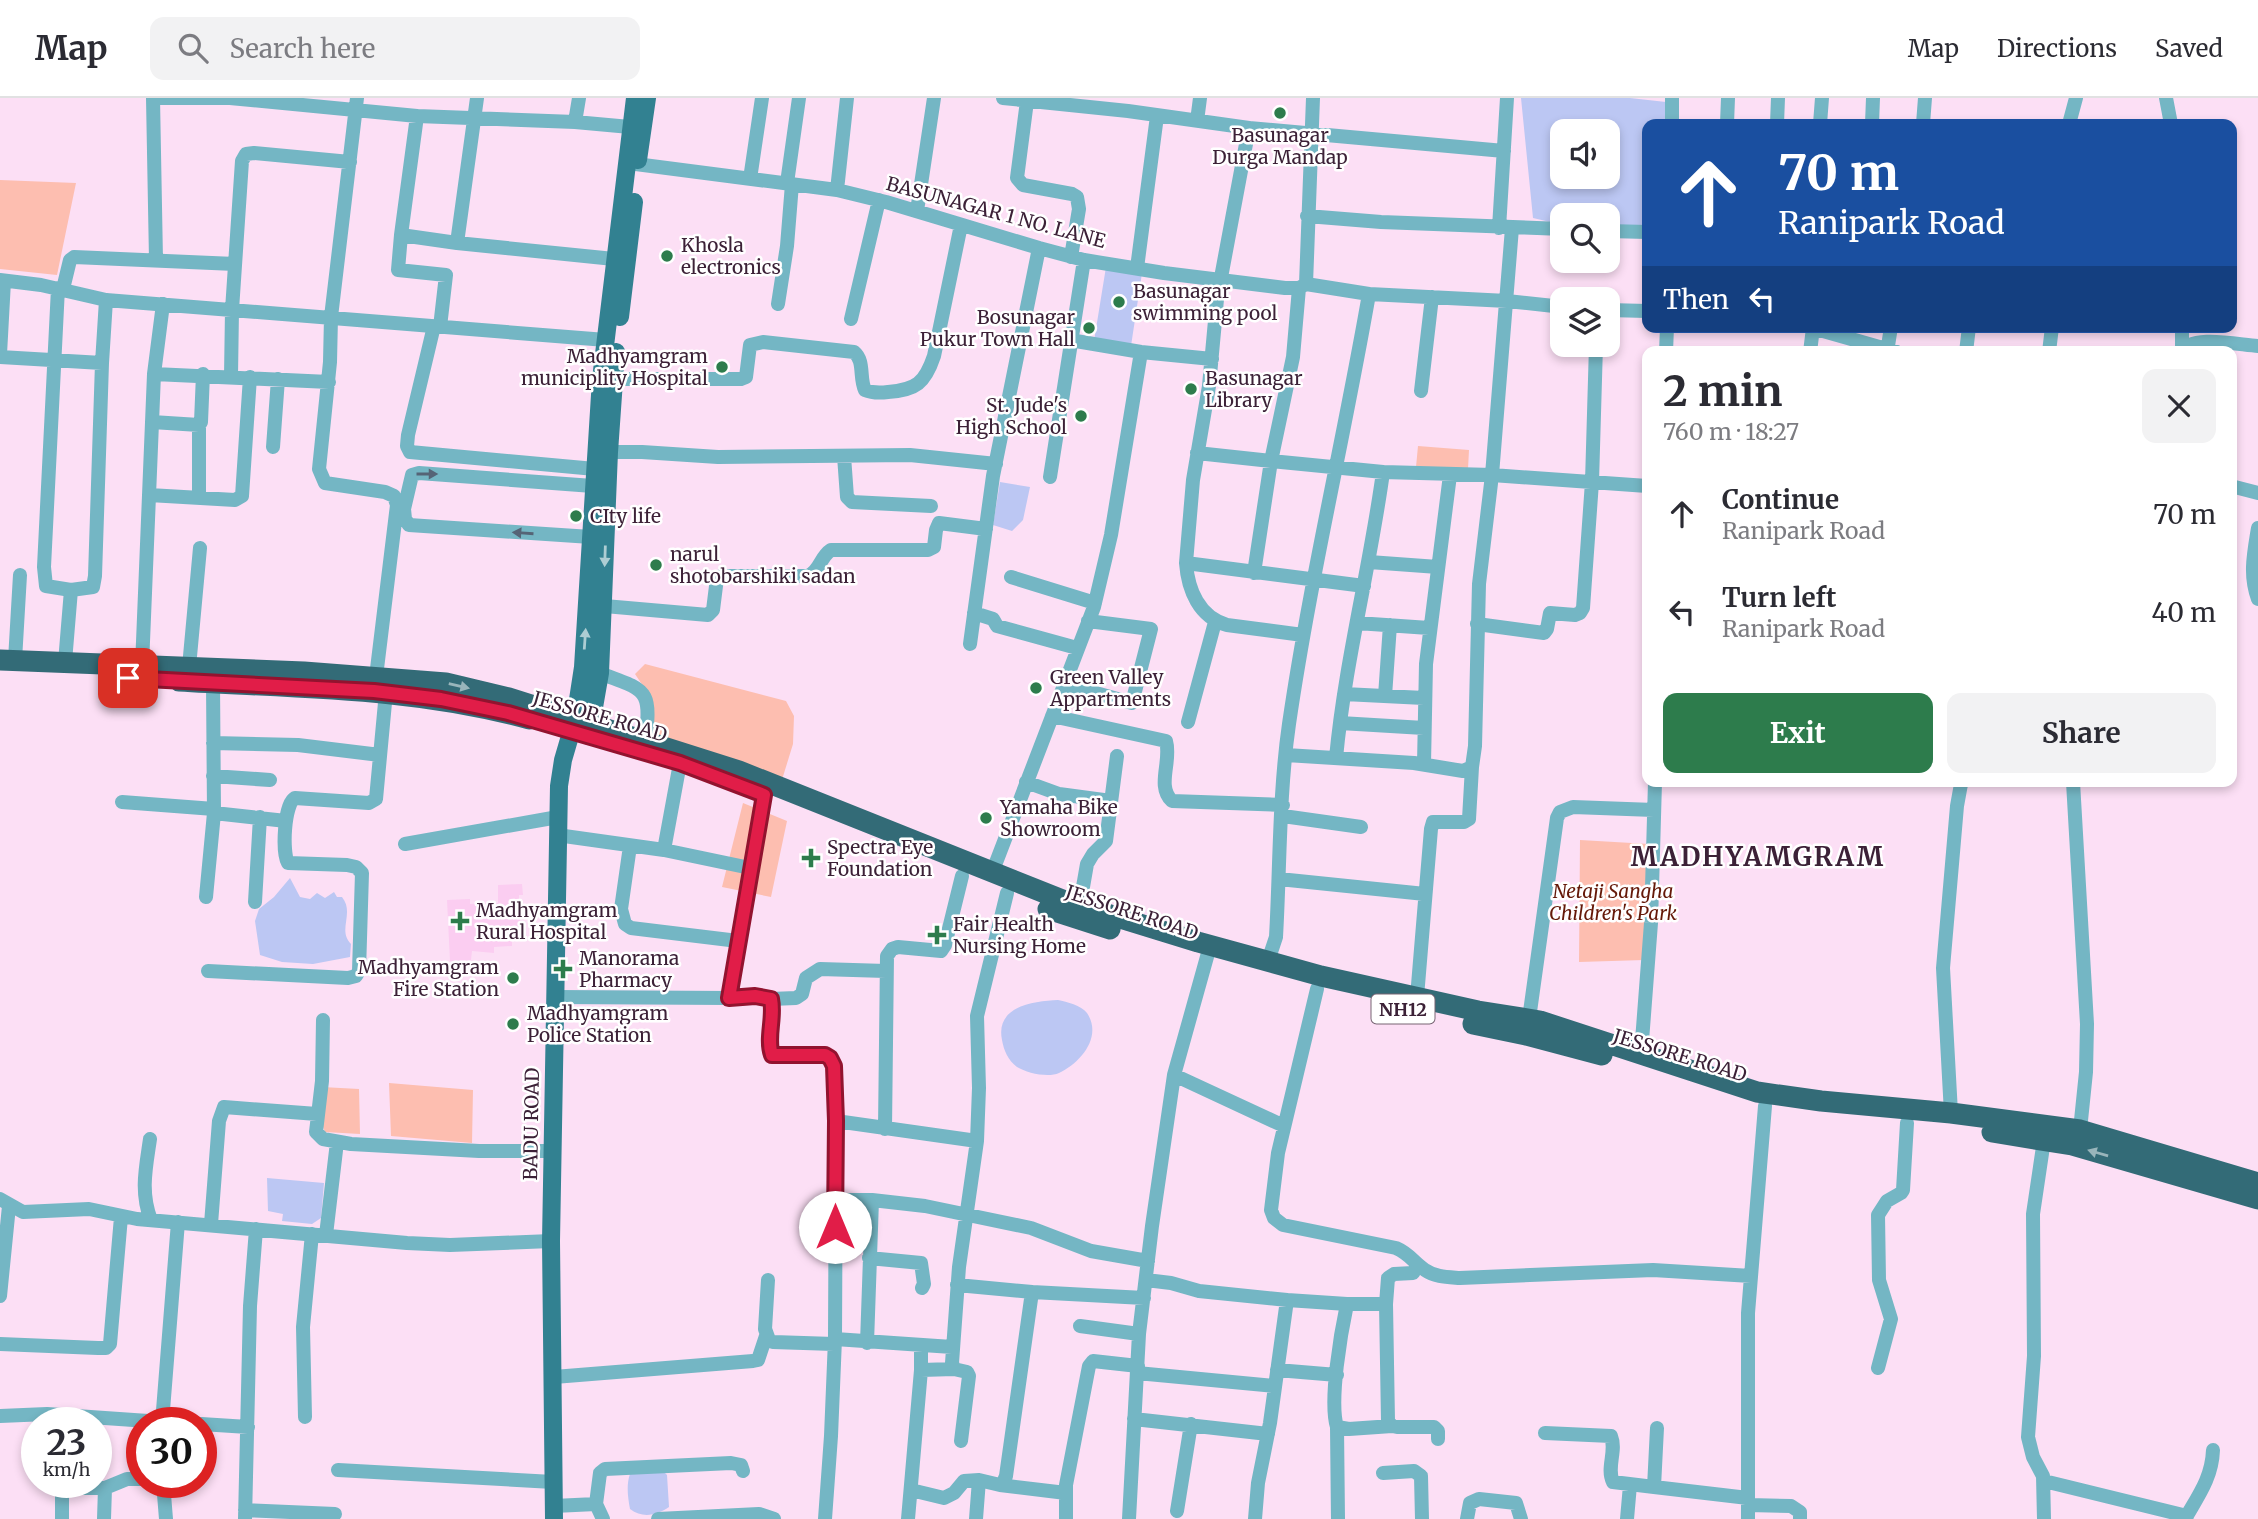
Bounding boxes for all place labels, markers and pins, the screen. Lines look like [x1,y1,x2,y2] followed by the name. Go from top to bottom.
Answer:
[1272,105,1288,121] marker: Basunagar Durga Mandap
[1212,123,1348,169] place label: Basunagar Durga Mandap
[681,233,781,279] place label: Khosla electronics
[659,248,675,264] marker: Khosla electronics
[1133,279,1278,325] place label: Basunagar swimming pool
[1111,294,1127,310] marker: Basunagar swimming pool
[920,305,1075,351] place label: Bosunagar Pukur Town Hall
[1081,320,1097,336] marker: Bosunagar Pukur Town Hall
[521,344,708,390] place label: Madhyamgram municiplity Hospital
[714,359,730,375] marker: Madhyamgram municiplity Hospital
[1205,366,1303,412] place label: Basunagar Library
[1183,381,1199,397] marker: Basunagar Library
[956,393,1067,439] place label: St. Jude's High School
[1073,408,1089,424] marker: St. Jude's High School
[590,504,661,528] place label: CIty life
[568,508,584,524] marker: CIty life
[670,542,856,588] place label: narul shotobarshiki sadan
[648,557,664,573] marker: narul shotobarshiki sadan
[98,648,158,708] pin
[1049,665,1171,711] place label: Green Valley Appartments
[1028,680,1044,696] marker: Green Valley Appartments
[999,795,1118,841] place label: Yamaha Bike Showroom
[978,810,994,826] marker: Yamaha Bike Showroom
[827,835,933,881] place label: Spectra Eye Foundation
[801,848,821,868] marker: Spectra Eye Foundation
[476,898,617,944] place label: Madhyamgram Rural Hospital
[450,911,470,931] marker: Madhyamgram Rural Hospital
[953,912,1086,958] place label: Fair Health Nursing Home
[927,925,947,945] marker: Fair Health Nursing Home
[579,946,679,992] place label: Manorama Pharmacy
[358,955,499,1001] place label: Madhyamgram Fire Station
[553,959,573,979] marker: Manorama Pharmacy
[505,970,521,986] marker: Madhyamgram Fire Station
[527,1001,668,1047] place label: Madhyamgram Police Station
[505,1016,521,1032] marker: Madhyamgram Police Station

